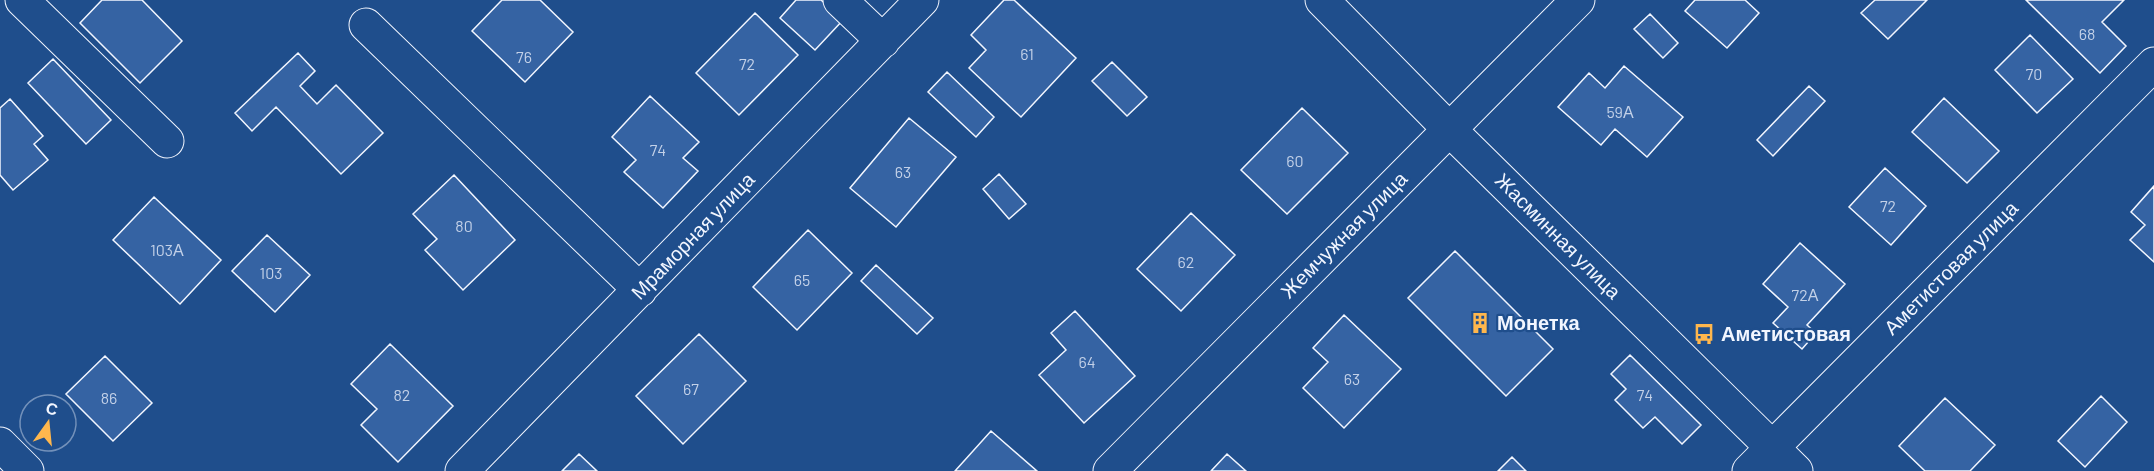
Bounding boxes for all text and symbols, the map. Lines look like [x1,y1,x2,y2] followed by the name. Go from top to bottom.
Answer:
[2079,24,2095,43] house number: 68
[1020,44,1034,63] house number: 61
[516,47,532,66] house number: 76
[739,54,755,73] house number: 72
[2026,64,2042,83] house number: 70
[1606,102,1634,121] house number: 59А
[650,140,666,159] house number: 74
[1286,151,1304,170] house number: 60
[895,162,911,181] house number: 63
[1275,165,1412,303] street label: Жемчужная улица
[626,166,759,304] street label: Мраморная улица
[1491,167,1627,304] street label: Жасминная улица
[1878,195,2023,339] street label: Аметистовая улица
[1880,196,1896,215] house number: 72
[455,216,473,235] house number: 80
[150,240,184,259] house number: 103А
[1178,252,1194,271] house number: 62
[260,263,282,282] house number: 103
[794,270,810,289] house number: 65
[1792,285,1819,304] house number: 72А
[1497,310,1581,334] place label: Монетка
[1468,311,1492,335] building icon: Монетка
[1721,321,1851,345] place label: Аметистовая
[1692,322,1716,346] bus stop icon: Аметистовая
[1078,352,1096,371] house number: 64
[1344,369,1360,388] house number: 63
[683,379,699,398] house number: 67
[394,385,410,404] house number: 82
[1637,385,1653,404] house number: 74
[101,388,117,407] house number: 86
[18,393,78,453] north arrow
[44,397,60,419] text: С

